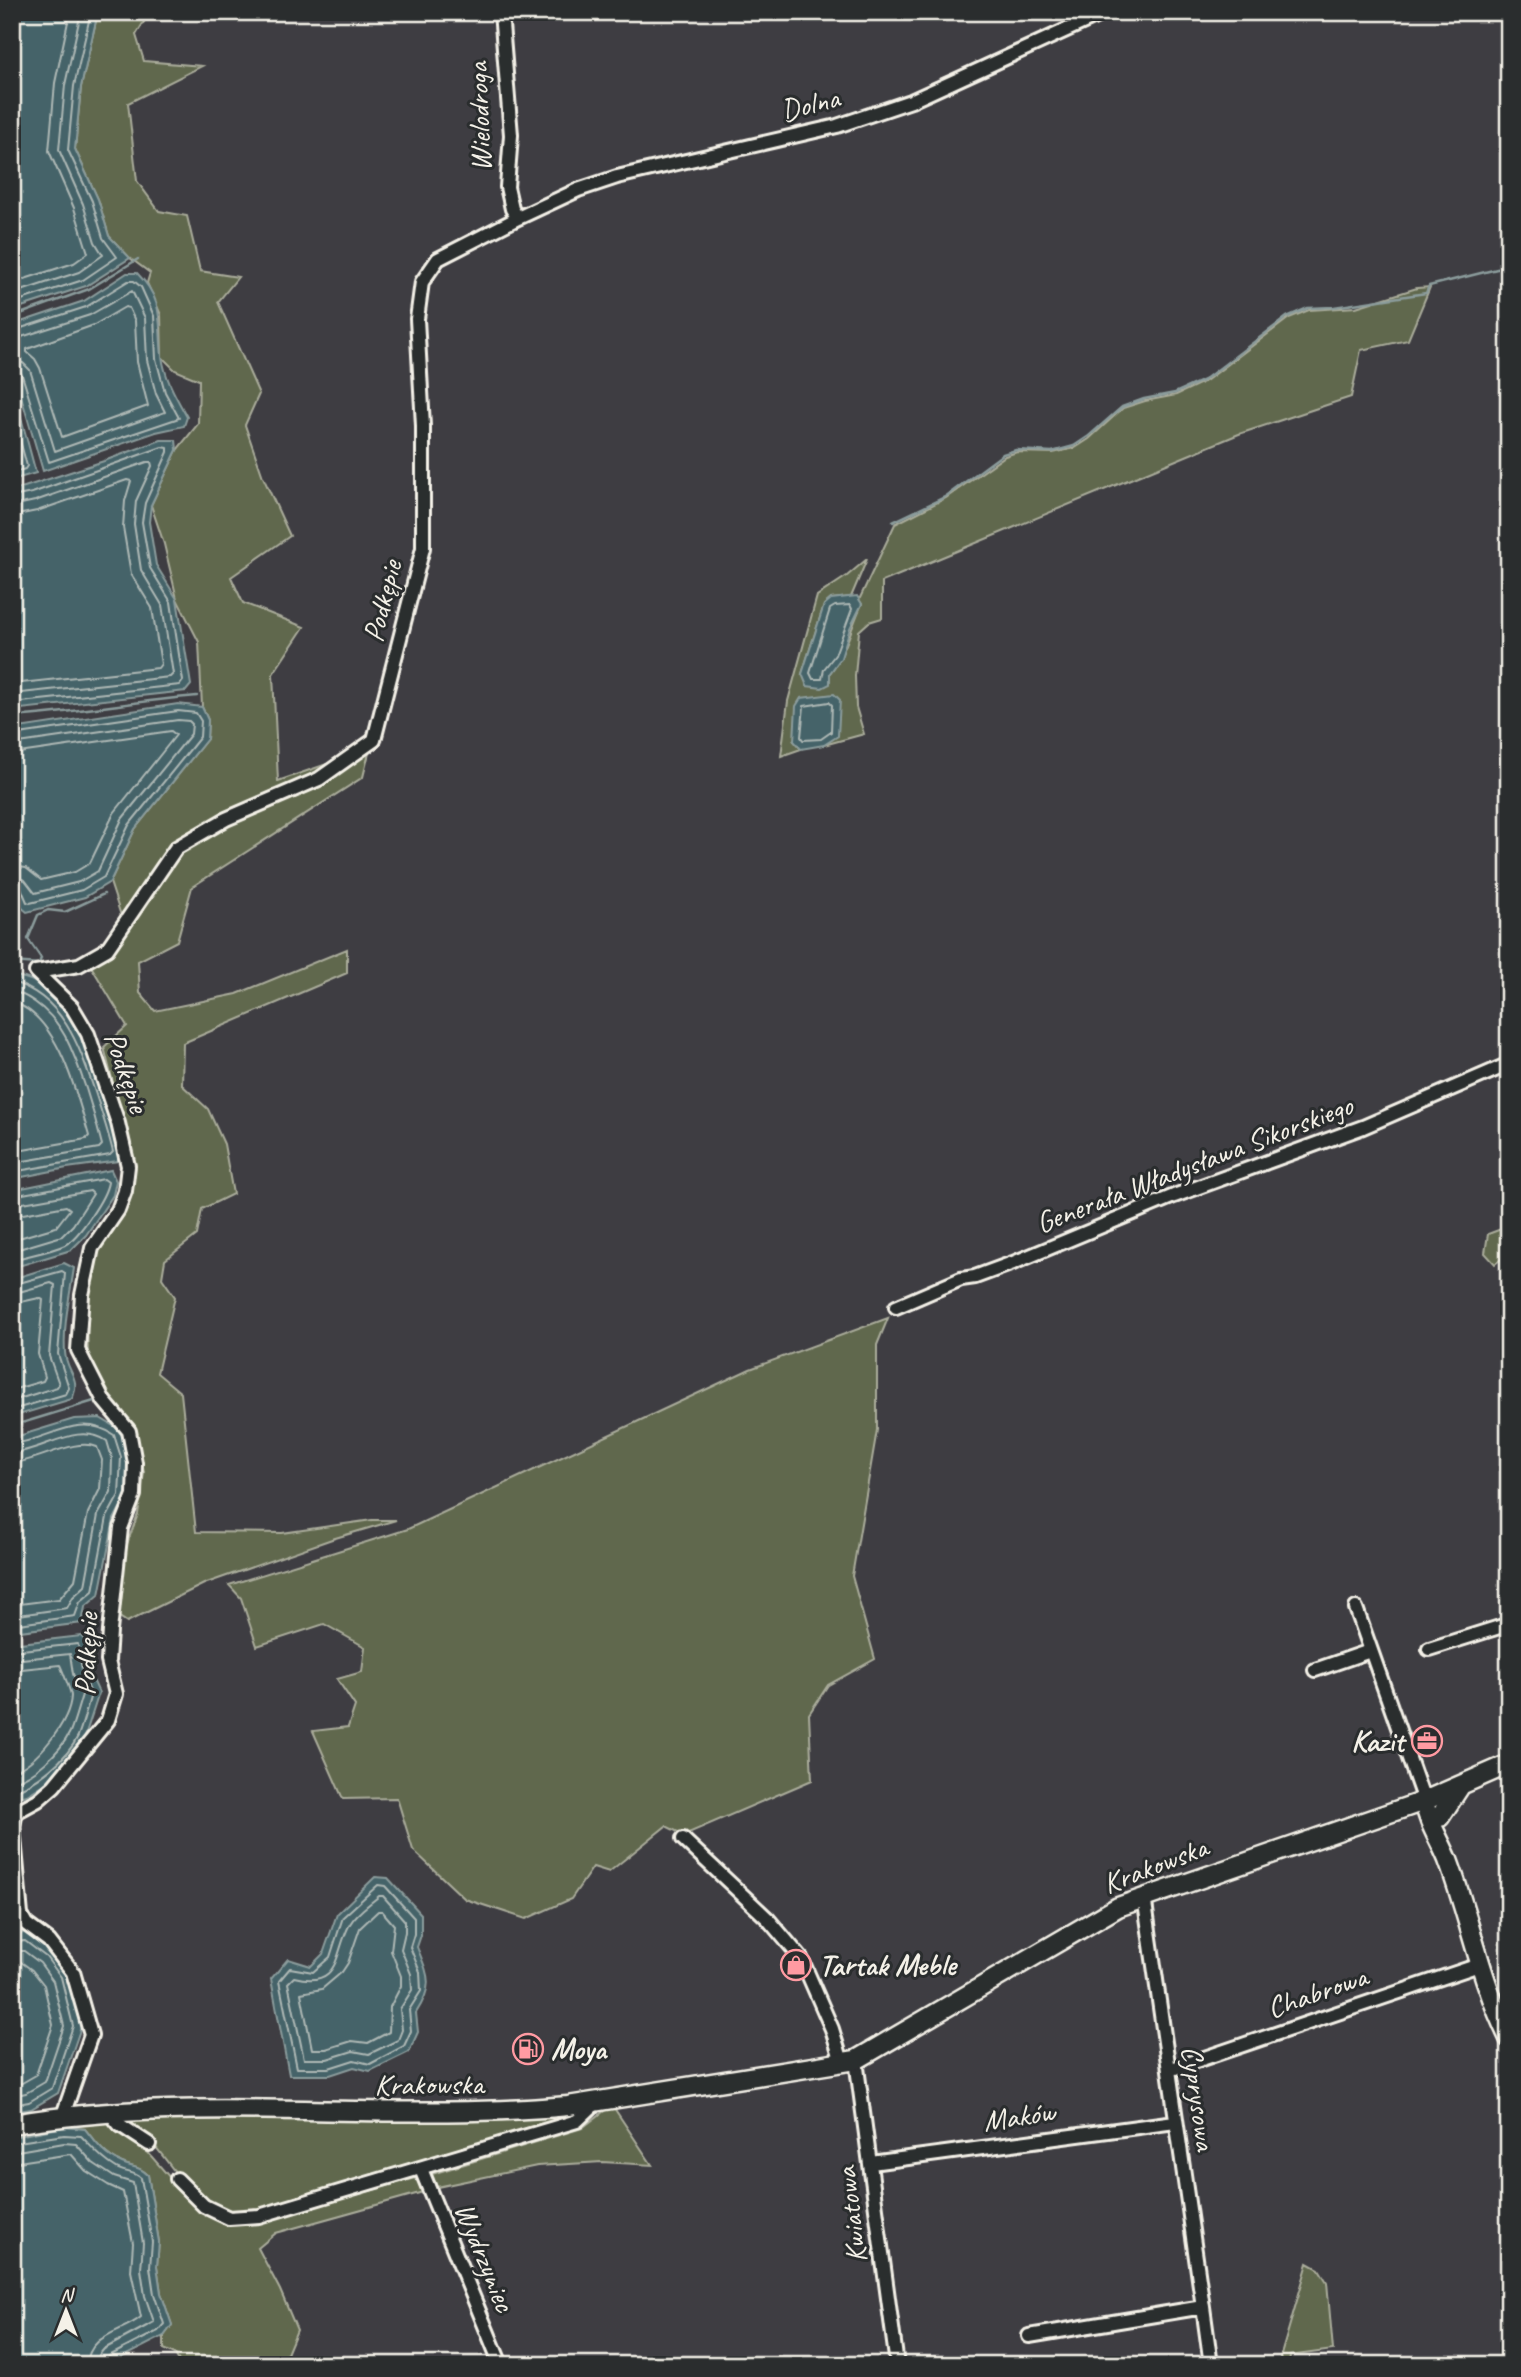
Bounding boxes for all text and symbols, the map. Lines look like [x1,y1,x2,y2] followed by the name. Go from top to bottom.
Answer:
[458,60,500,172] street label: Wielodroga
[777,78,845,130] street label: Dolna
[354,554,411,646] street label: Podkępie
[96,1027,159,1119] street label: Podkępie
[1030,1086,1359,1242] street label: Generała Władysława Sikorskiego
[66,1610,107,1696] street label: Podkępie
[1351,1722,1407,1760] place label: Kazit
[1410,1724,1444,1758] office icon: Kazit
[1097,1827,1215,1902] street label: Krakowska
[819,1946,958,1984] place label: Tartak Meble
[779,1948,813,1982] shop icon: Tartak Meble
[1262,1956,1375,2027] street label: Chabrowa
[551,2030,609,2068] place label: Moya
[511,2032,545,2066] fuel station icon: Moya
[1173,2043,1225,2155] street label: Cyprysowa
[374,2065,486,2103] street label: Krakowska
[981,2092,1060,2140] street label: Maków
[826,2163,876,2265] street label: Kwiatowa
[446,2197,525,2318] street label: Wydrzyniec
[32,2276,102,2346] north arrow
[60,2283,75,2307] text: N

